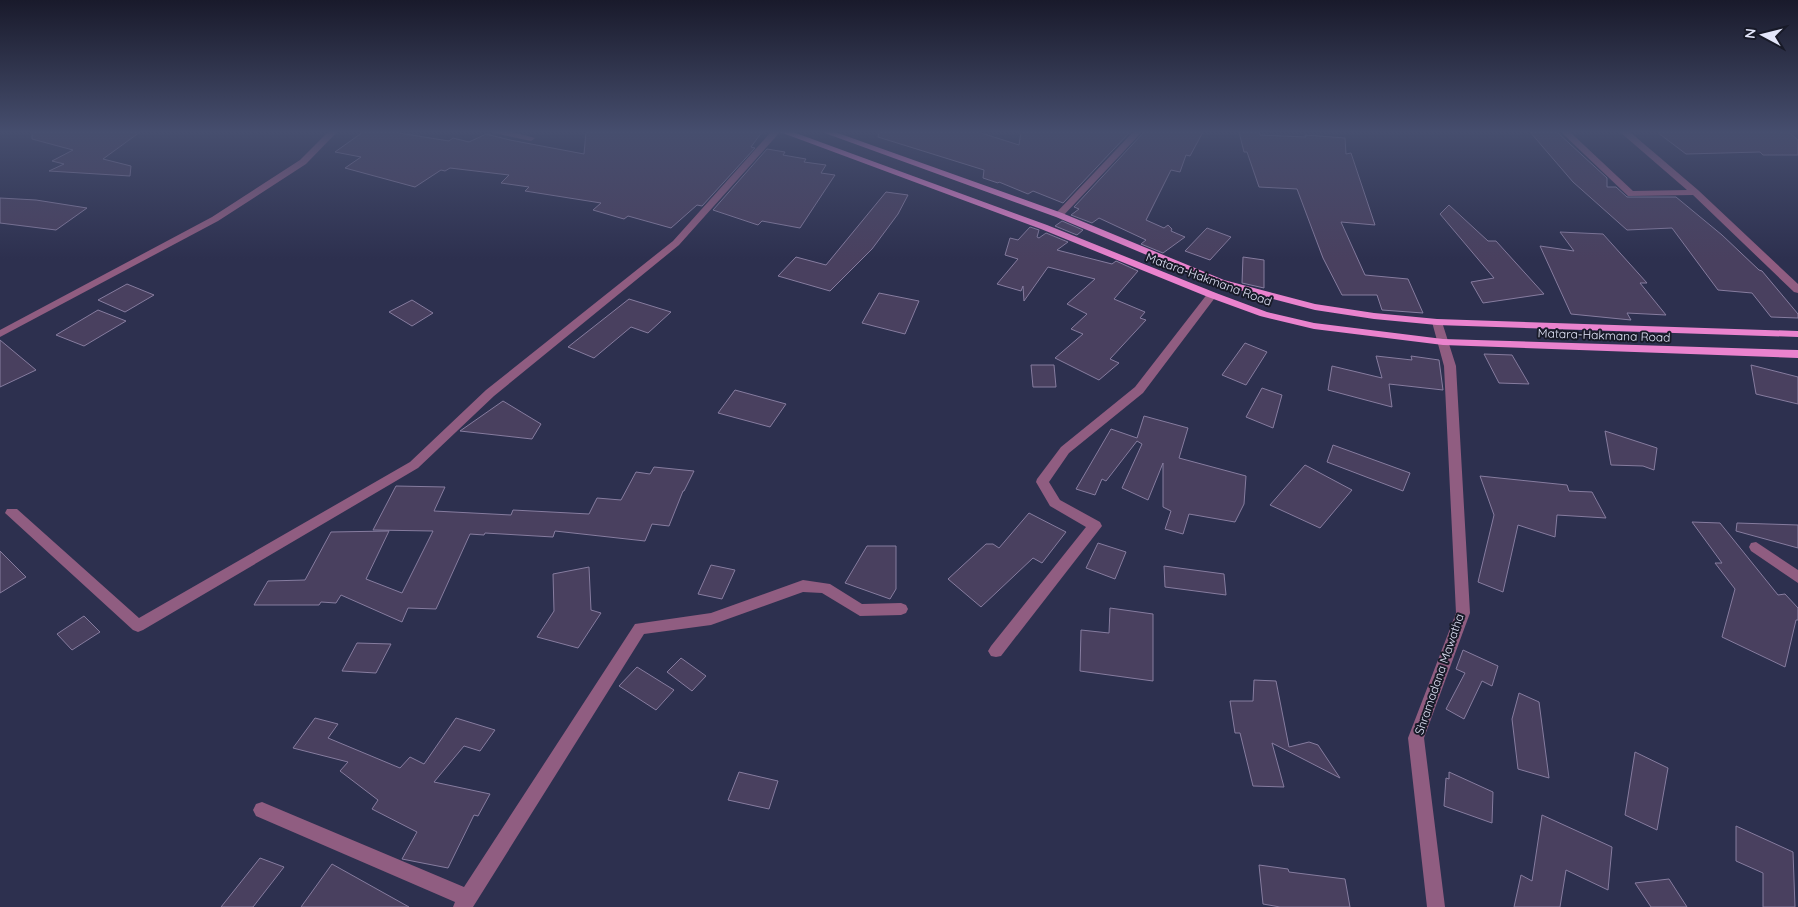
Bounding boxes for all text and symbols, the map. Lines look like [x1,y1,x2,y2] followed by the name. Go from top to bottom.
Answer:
[1738,10,1788,60] north arrow
[1741,27,1760,40] text: N
[1144,249,1274,309] street label: Matara-Hakmana Road
[1537,325,1671,345] street label: Matara-Hakmana Road
[1411,611,1467,737] street label: Shramadana Mawatha

